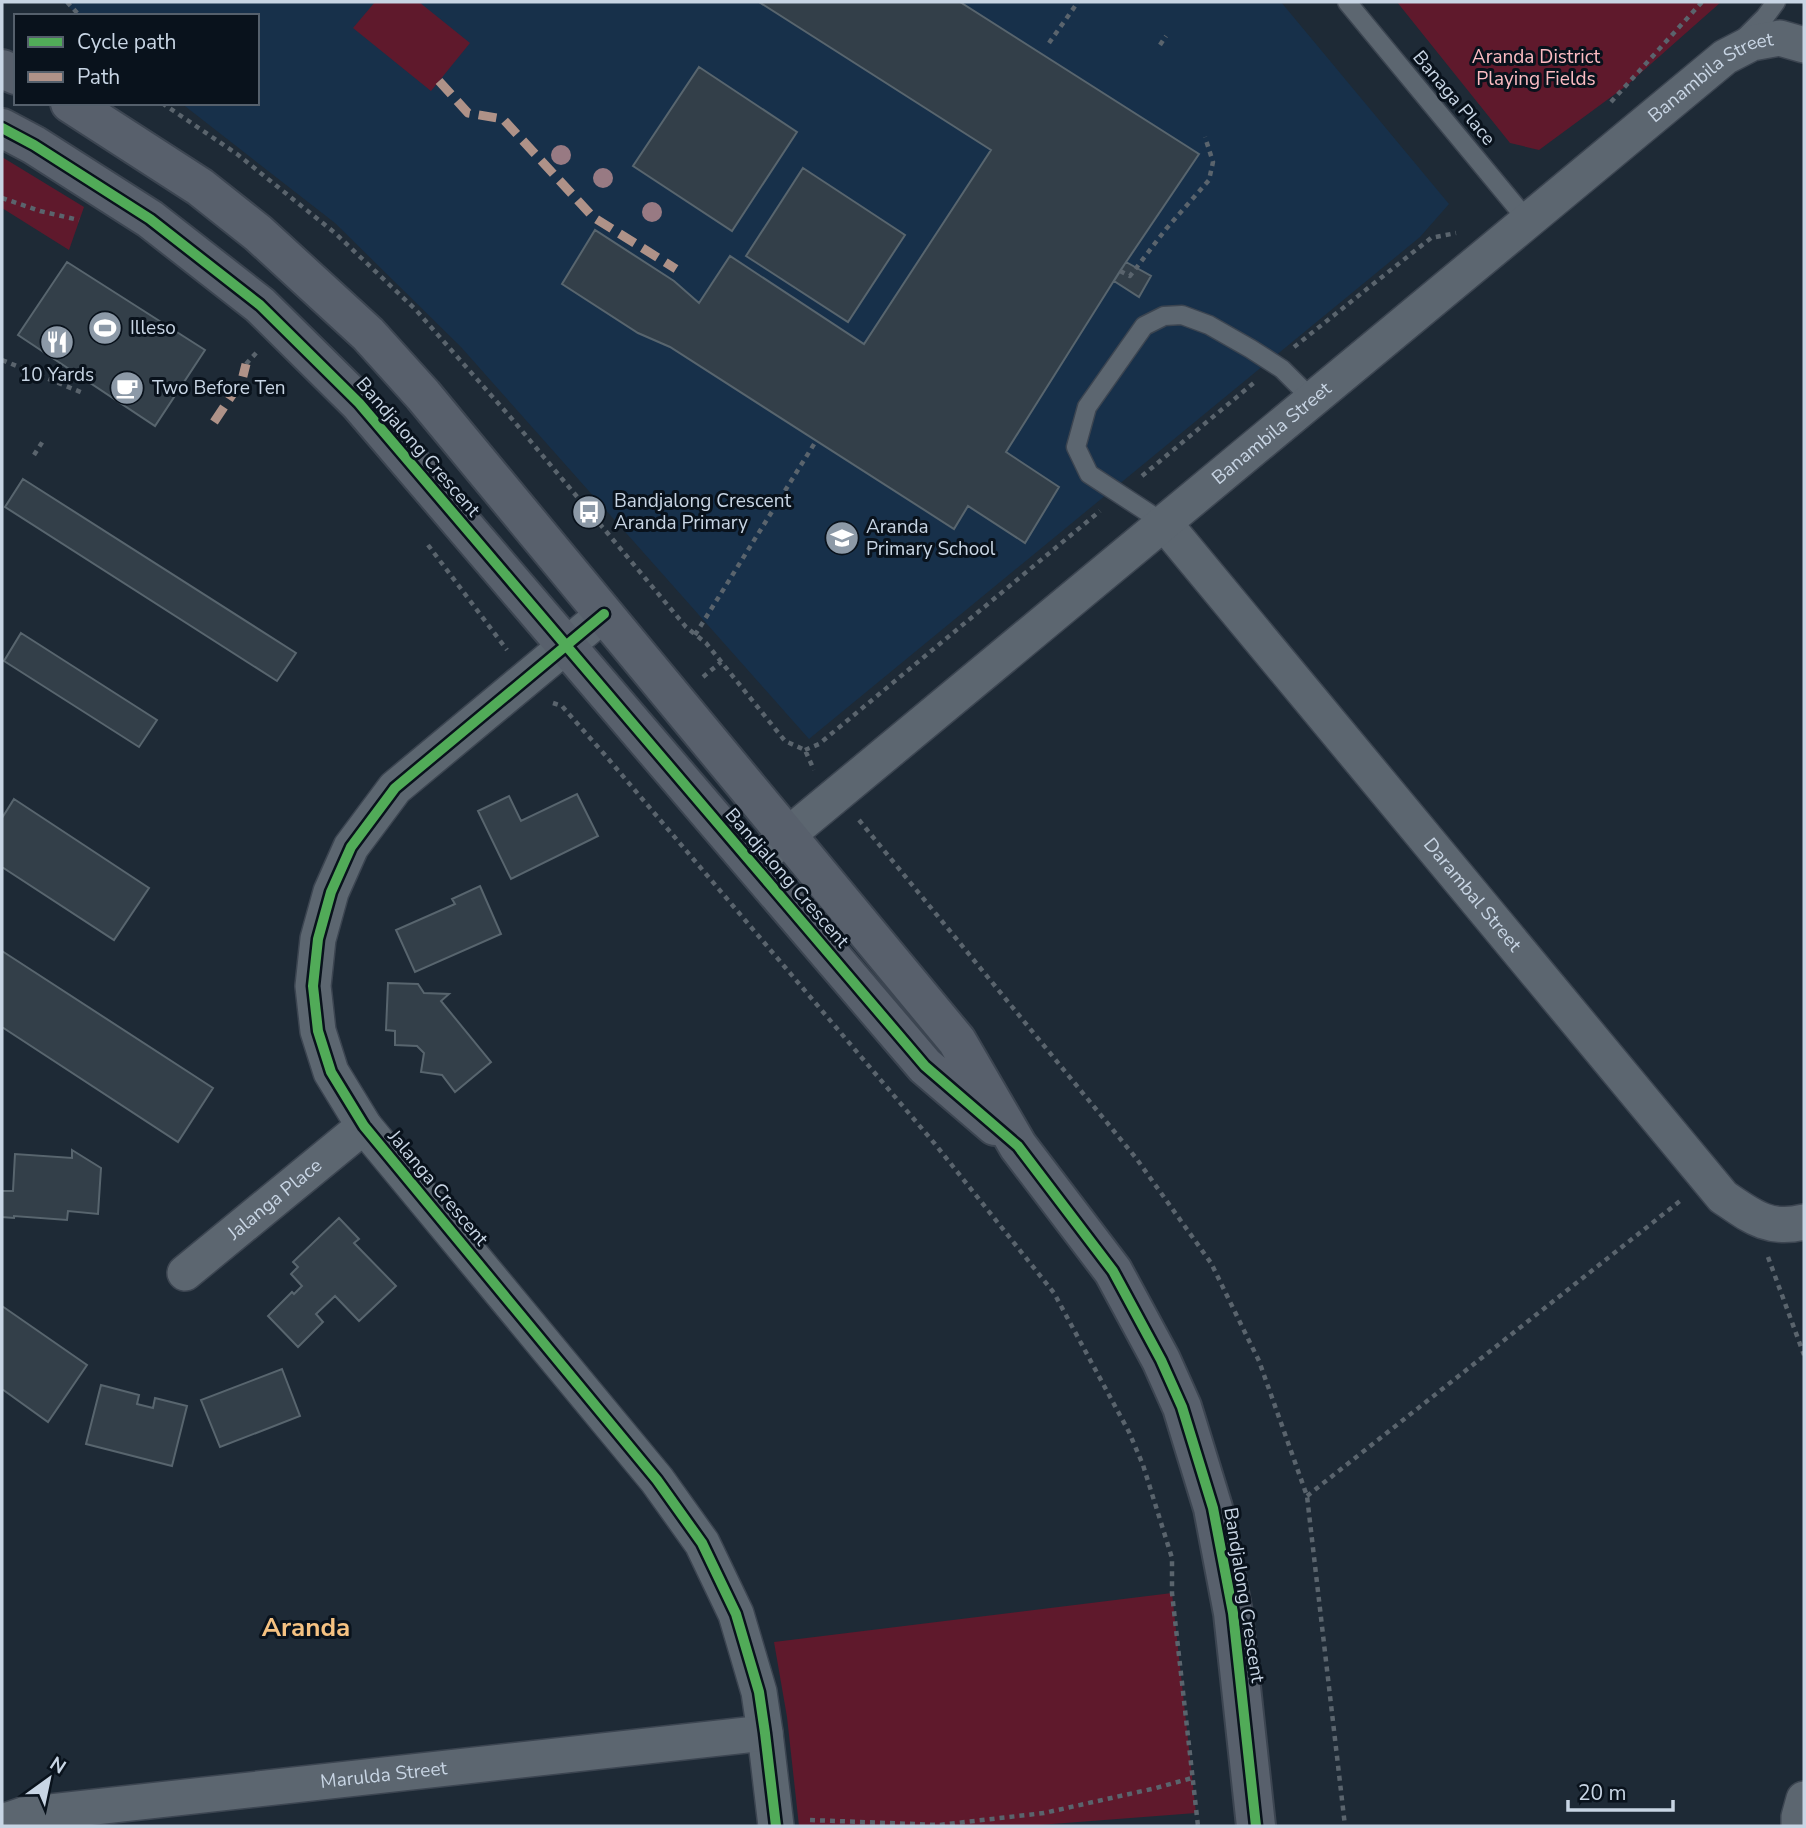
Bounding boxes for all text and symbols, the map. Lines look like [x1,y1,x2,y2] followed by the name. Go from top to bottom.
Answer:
[14,14,259,105] legend
[1643,26,1776,129] street label: Banambila Street
[77,28,176,56] text: Cycle path
[1472,44,1601,92] park label: Aranda District Playing Fields
[1407,45,1501,151] street label: Banaga Place
[77,63,120,91] text: Path
[86,309,124,347] sports icon: Illeso
[130,315,176,341] place label: Illeso
[38,323,76,361] restaurant icon: 10 Yards
[20,362,94,388] place label: 10 Yards
[108,369,146,407] cafe icon: Two Before Ten
[350,372,486,523] street label: Bandjalong Crescent
[152,375,286,401] place label: Two Before Ten
[1206,376,1337,491] street label: Banambila Street
[614,488,791,536] place label: Bandjalong Crescent Aranda Primary
[570,493,608,531] bus stop icon: Bandjalong Crescent Aranda Primary
[866,514,996,562] place label: Aranda Primary School
[823,519,861,557] school or university icon: Aranda Primary School
[719,803,855,954] street label: Bandjalong Crescent
[1417,832,1528,958] street label: Darambal Street
[381,1124,494,1252] street label: Jalanga Crescent
[221,1153,327,1247] street label: Jalanga Place
[1217,1505,1271,1685] street label: Bandjalong Crescent
[262,1610,350,1645] district label: Aranda
[14,1744,84,1814] north arrow
[45,1751,71,1780] text: N
[319,1755,449,1795] street label: Marulda Street
[1568,1769,1673,1813] scale bar
[1578,1779,1627,1807] text: 20 m

